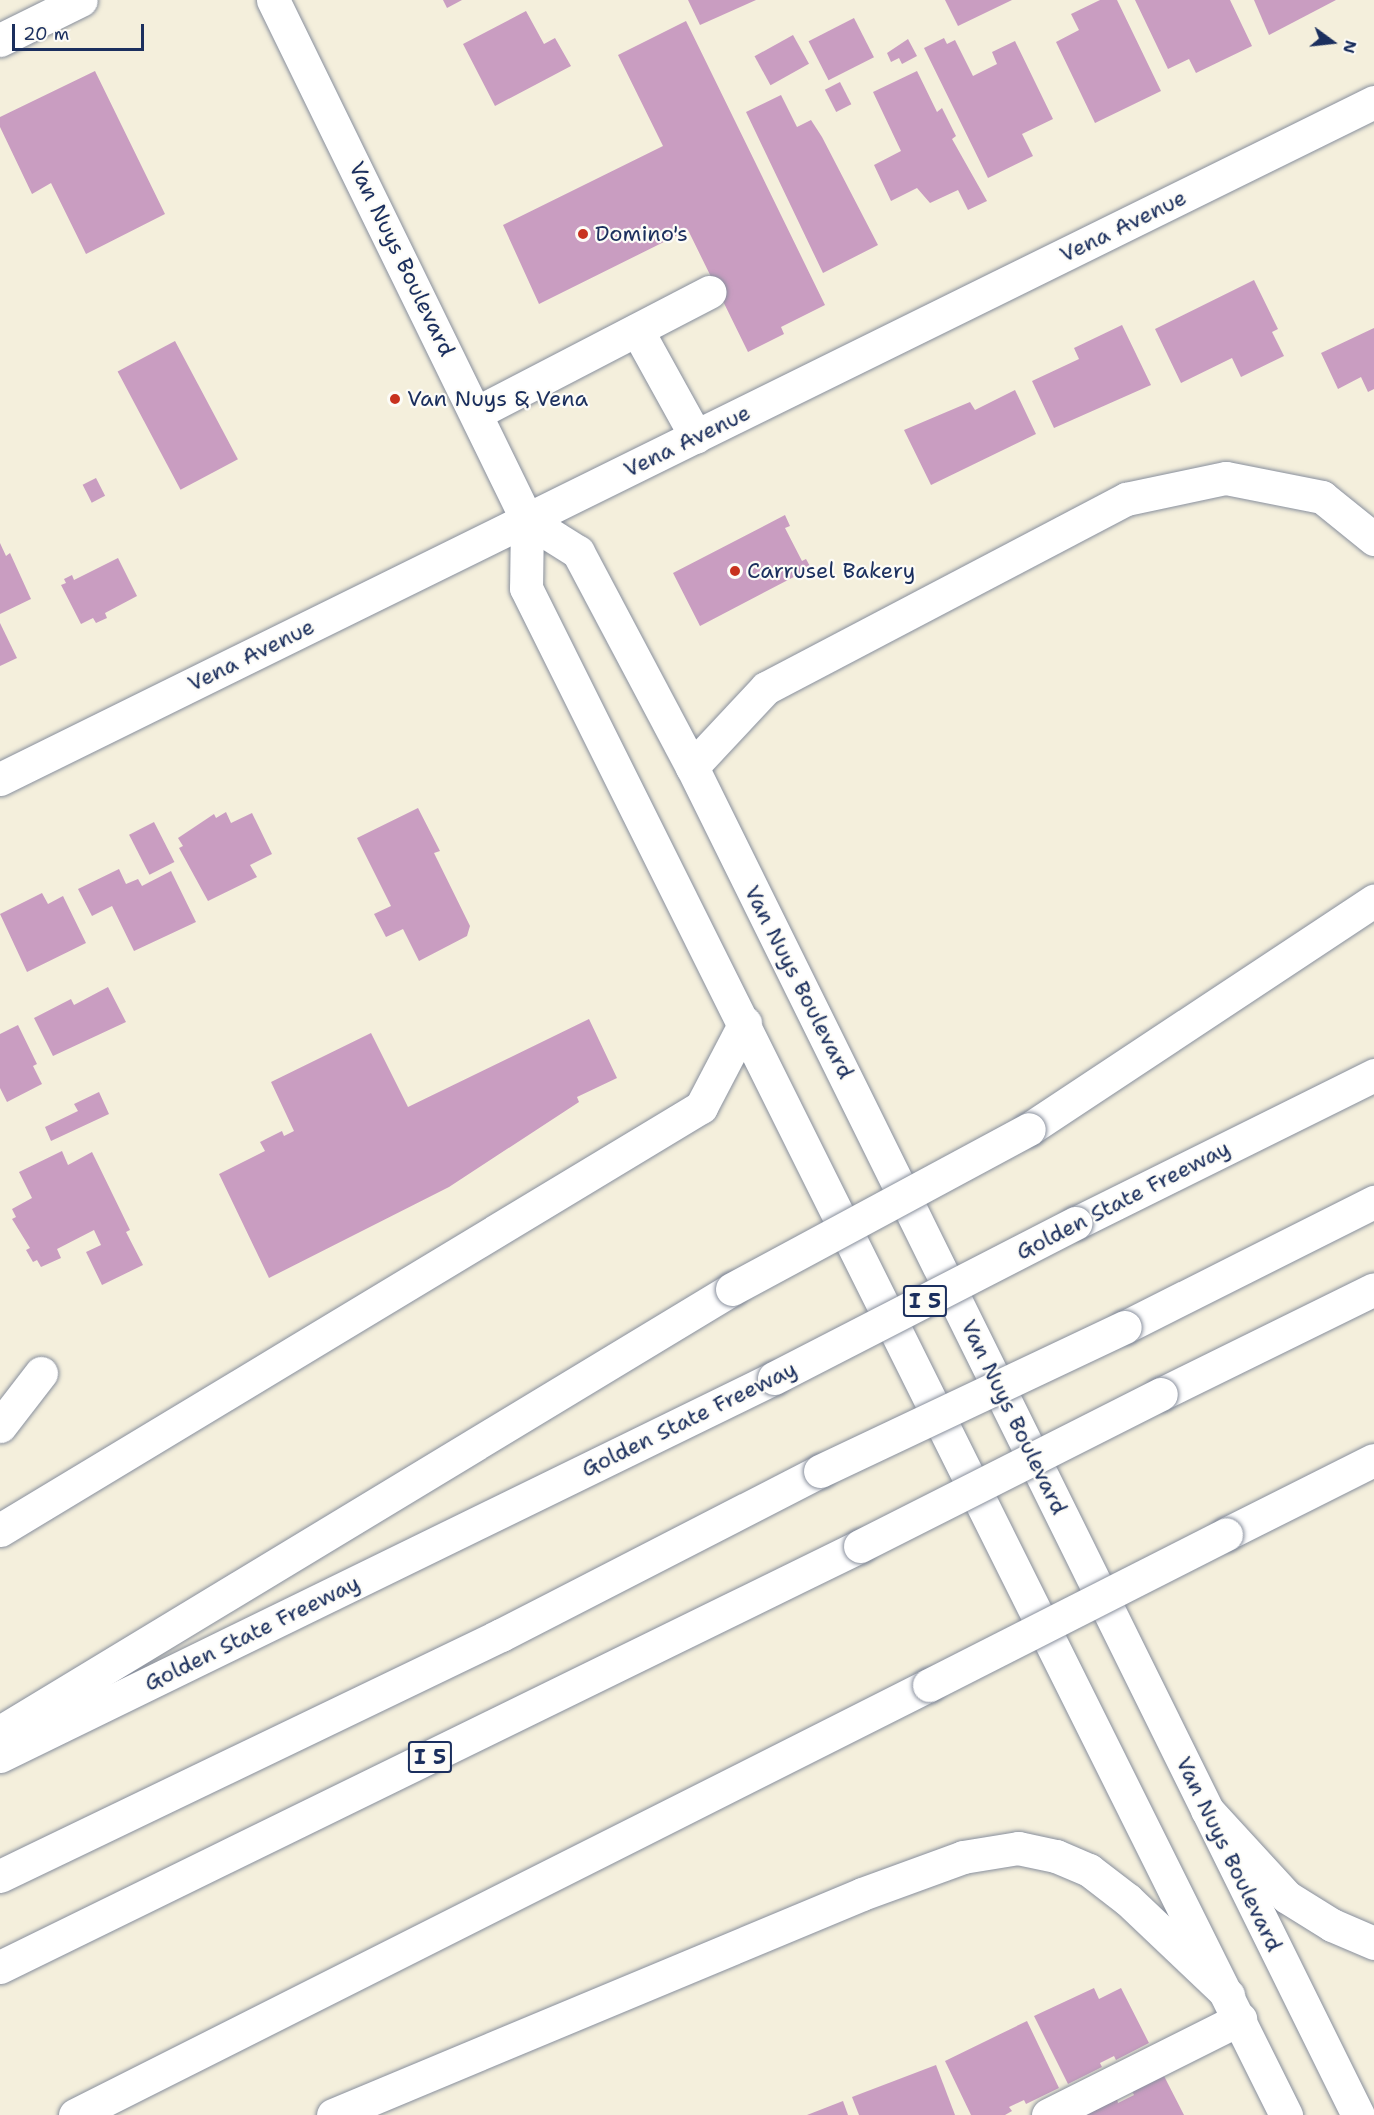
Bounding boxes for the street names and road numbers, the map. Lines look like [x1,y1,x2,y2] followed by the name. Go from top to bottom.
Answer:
[343,157,461,361] street label: Van Nuys Boulevard
[1055,184,1191,268] street label: Vena Avenue
[619,399,755,483] street label: Vena Avenue
[183,613,319,697] street label: Vena Avenue
[739,881,859,1083] street label: Van Nuys Boulevard
[1012,1135,1234,1265] street label: Golden State Freeway
[902,1283,948,1319] road number: I 5
[955,1315,1073,1519] street label: Van Nuys Boulevard
[577,1355,801,1483] street label: Golden State Freeway
[140,1569,364,1697] street label: Golden State Freeway
[408,1739,452,1775] road number: I 5
[1170,1752,1288,1956] street label: Van Nuys Boulevard

